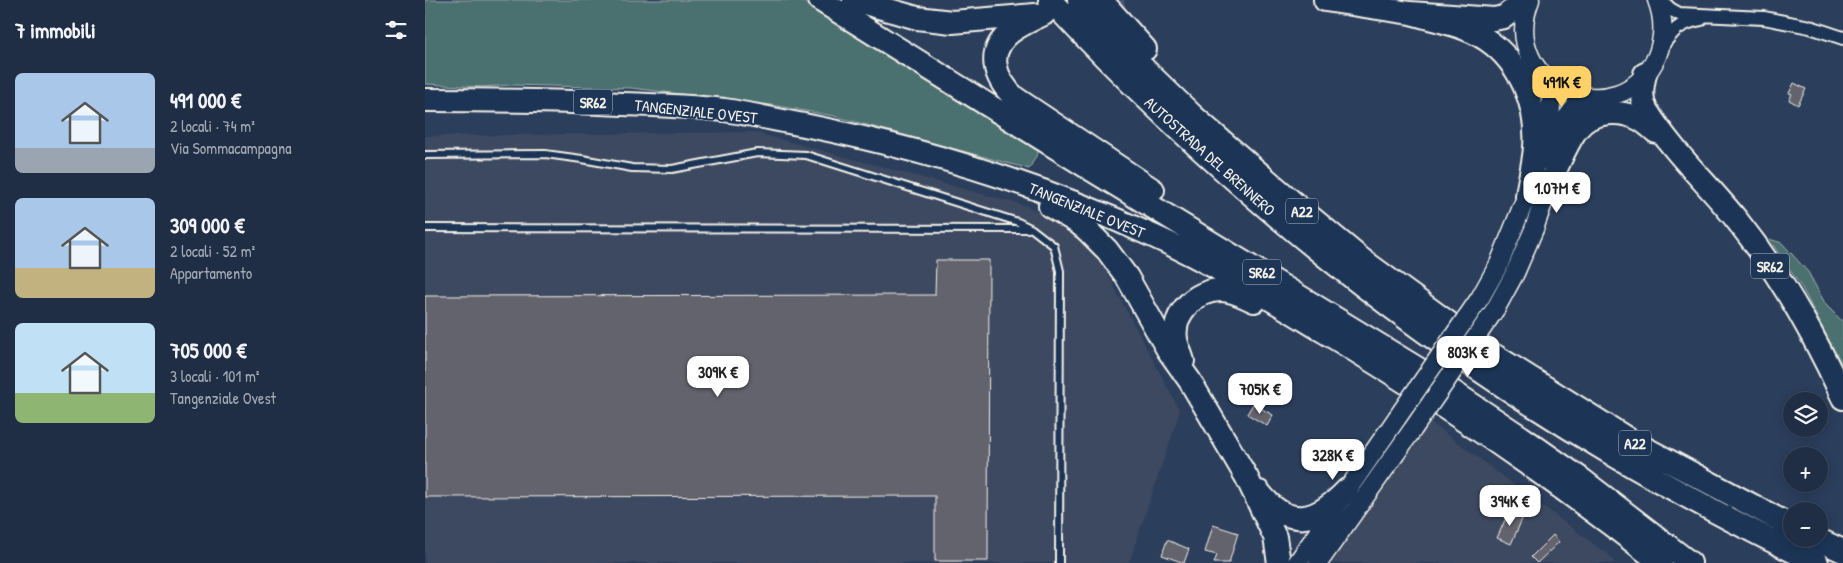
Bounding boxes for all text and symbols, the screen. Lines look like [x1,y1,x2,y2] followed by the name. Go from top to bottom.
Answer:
[15,16,96,45] text: 7 immobili
[382,16,410,44] icon: filters
[1521,66,1603,108] pin: 491K €
[1543,71,1581,93] text: 491K €
[170,86,241,115] text: 491 000 €
[574,90,612,114] road number: SR62
[1140,91,1280,221] street label: AUTOSTRADA DEL BRENNERO
[55,93,115,153] icon: home
[634,94,759,128] street label: TANGENZIALE OVEST
[170,115,255,137] text: 2 locali · 74 m²
[170,137,291,159] text: Via Sommacampagna
[1511,172,1603,214] pin: 1.07M €
[1026,177,1149,243] street label: TANGENZIALE OVEST
[1534,177,1580,199] text: 1.07M €
[1286,198,1318,224] road number: A22
[170,211,245,240] text: 309 000 €
[55,218,115,278] icon: home
[170,240,255,262] text: 2 locali · 52 m²
[1751,254,1789,278] road number: SR62
[1243,260,1281,284] road number: SR62
[170,262,252,284] text: Appartamento
[170,336,247,365] text: 705 000 €
[1427,336,1509,378] pin: 803K €
[1447,341,1489,363] text: 803K €
[55,343,115,403] icon: home
[677,356,759,398] pin: 309K €
[698,361,738,383] text: 309K €
[170,365,259,387] text: 3 locali · 101 m²
[1219,372,1301,415] pin: 705K €
[1239,378,1281,400] text: 705K €
[170,387,276,409] text: Tangenziale Ovest
[1783,392,1828,547] map controls
[1783,392,1828,437] button: layers
[1619,430,1651,456] road number: A22
[1292,438,1374,481] pin: 328K €
[1312,444,1354,466] text: 328K €
[1783,447,1828,492] button: +
[1469,484,1551,527] pin: 394K €
[1491,490,1529,512] text: 394K €
[1783,502,1828,547] button: −

